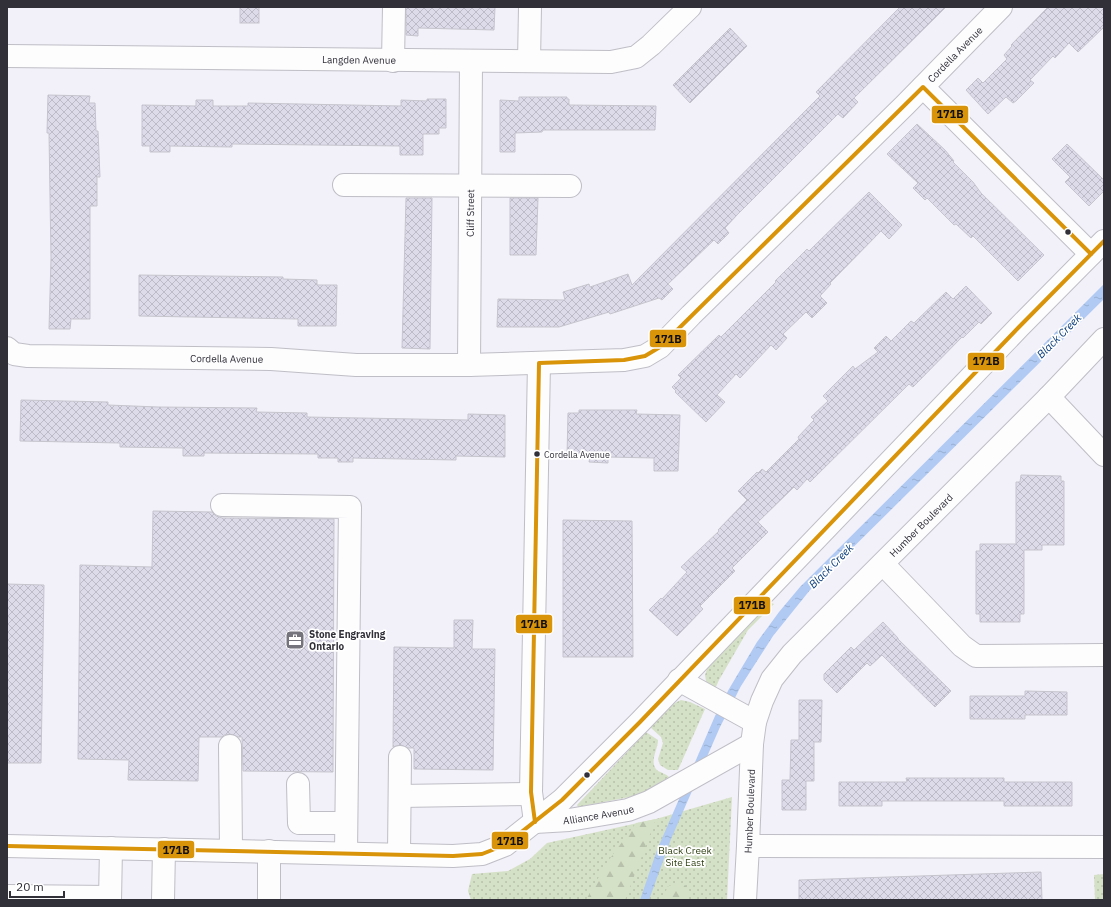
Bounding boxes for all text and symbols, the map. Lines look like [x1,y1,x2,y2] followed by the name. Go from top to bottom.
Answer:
[924,23,985,85] street label: Cordella Avenue
[322,53,397,66] street label: Langden Avenue
[931,105,969,124] line badge: 171B
[936,107,964,121] text: 171B
[463,189,477,237] street label: Cliff Street
[1063,227,1073,237] unlabelled marker
[1034,311,1084,361] water label: Black Creek
[649,329,687,348] line badge: 171B
[654,332,682,346] text: 171B
[190,352,264,365] street label: Cordella Avenue
[967,352,1005,371] line badge: 171B
[972,354,1000,368] text: 171B
[532,449,542,459] marker: Cordella Avenue
[544,449,610,460] place label: Cordella Avenue
[886,491,955,560] street label: Humber Boulevard
[806,541,856,591] water label: Black Creek
[733,596,771,615] line badge: 171B
[738,598,766,612] text: 171B
[515,614,553,634] line badge: 171B
[520,617,548,631] text: 171B
[309,628,386,653] place label: Stone Engraving Ontario
[284,629,306,651] office icon: Stone Engraving Ontario
[741,769,758,854] street label: Humber Boulevard
[582,770,592,780] unlabelled marker
[563,802,636,827] street label: Alliance Avenue
[491,831,529,850] line badge: 171B
[496,834,524,848] text: 171B
[157,840,195,859] line badge: 171B
[162,843,190,857] text: 171B
[658,844,712,869] park label: Black Creek Site East
[10,873,64,899] scale bar
[16,879,44,894] text: 20 m

